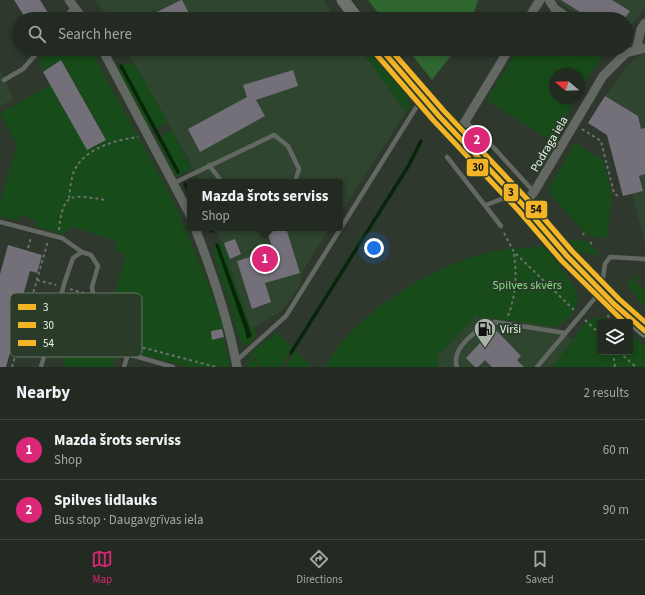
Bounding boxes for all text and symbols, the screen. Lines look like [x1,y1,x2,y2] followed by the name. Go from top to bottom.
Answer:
[12,12,633,56] search box
[26,23,48,45] icon: search
[58,24,132,45] text: Search here
[549,68,585,104] north arrow
[527,113,572,175] street label: Podraga iela
[464,125,490,155] pin: 2
[466,158,489,177] line badge: 30
[472,160,484,175] text: 30
[187,179,343,231] popup
[503,183,519,202] line badge: 3
[508,185,514,200] text: 3
[202,186,329,207] text: Mazda šrots serviss
[525,200,548,219] line badge: 54
[530,202,542,217] text: 54
[202,207,230,225] text: Shop
[364,238,384,258] your location
[252,244,278,274] pin: 1
[492,277,562,294] park label: Spilves skvērs
[10,293,142,357] legend
[43,300,48,315] text: 3
[472,316,498,349] fuel station icon: Virši
[43,318,54,333] text: 30
[597,319,633,355] map controls
[597,319,633,355] button: layers
[500,321,521,338] place label: Virši
[43,336,54,351] text: 54
[16,381,70,405] text: Nearby
[584,384,629,402] text: 2 results
[54,430,181,451] text: Mazda šrots serviss
[26,441,32,459] text: 1
[603,441,629,459] text: 60 m
[54,451,82,469] text: Shop
[54,490,157,511] text: Spilves lidlauks
[26,501,32,519] text: 2
[603,501,629,519] text: 90 m
[54,511,204,529] text: Bus stop · Daugavgrīvas iela
[91,548,113,587] tab: Map
[296,548,343,587] tab: Directions
[526,548,554,587] tab: Saved

